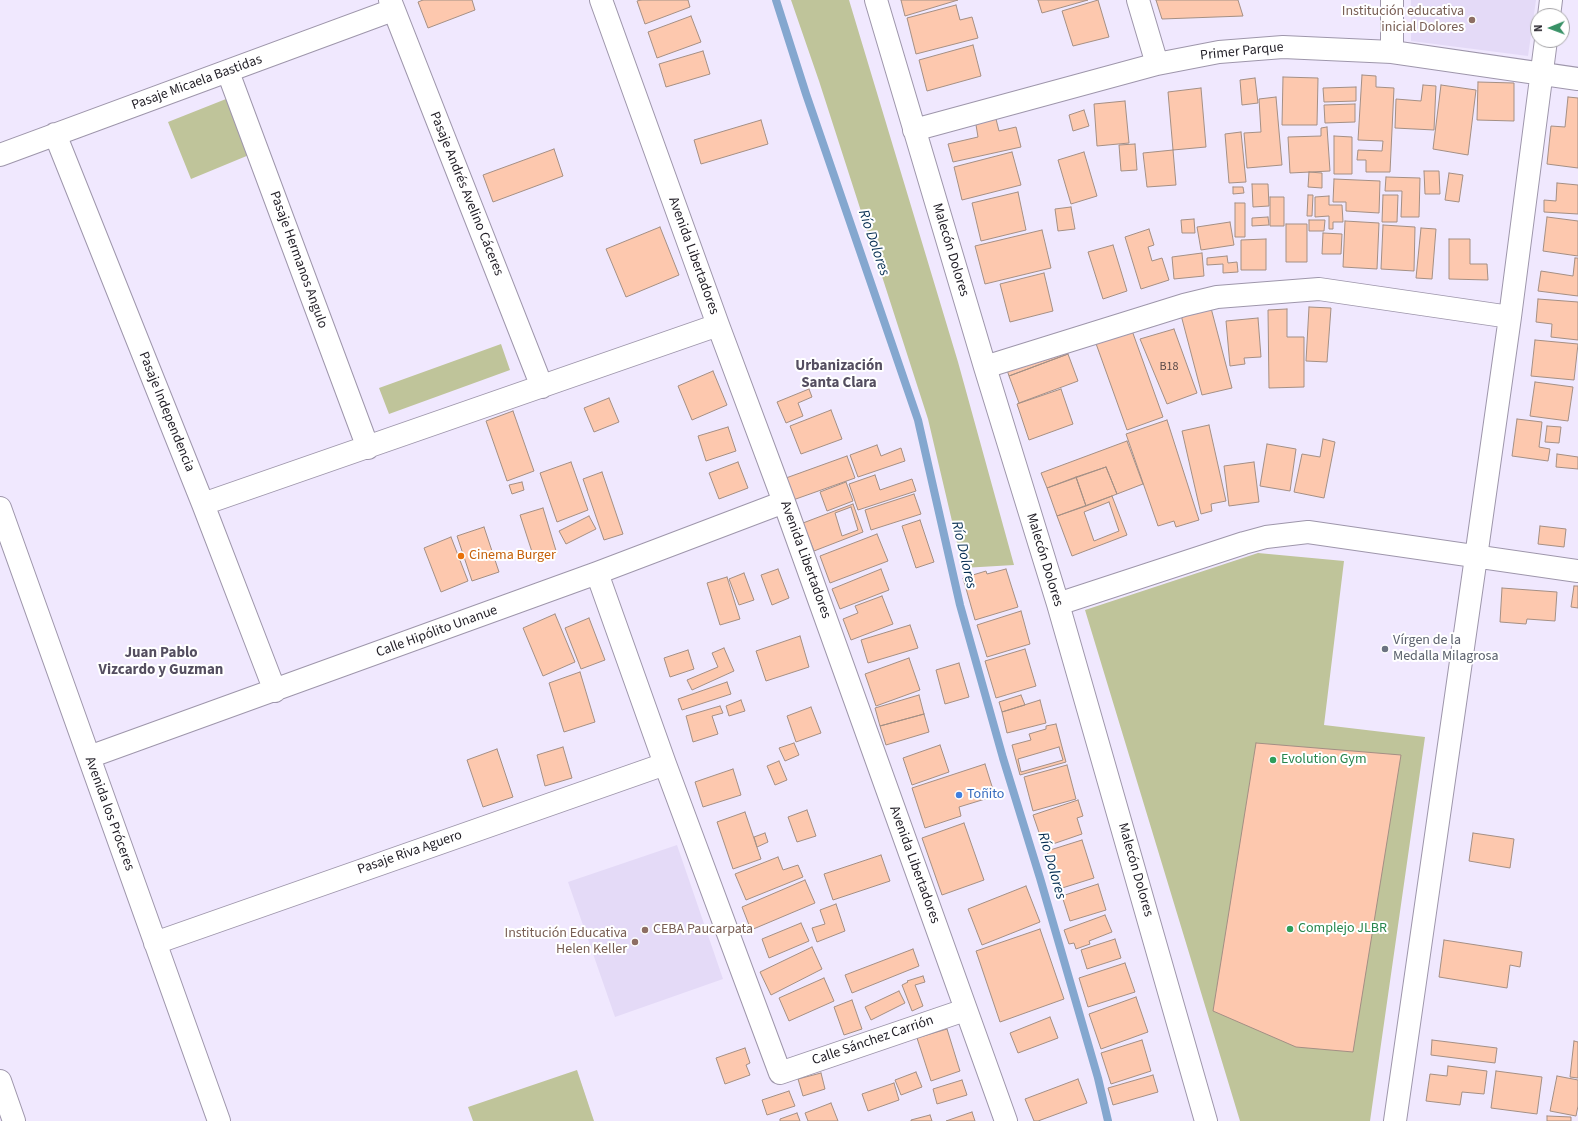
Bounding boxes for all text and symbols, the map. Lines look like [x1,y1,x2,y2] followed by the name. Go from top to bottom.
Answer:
[1342,4,1464,36] place label: Institución educativa inicial Dolores
[1530,8,1570,48] north arrow
[1467,15,1477,25] marker: Institución educativa inicial Dolores
[1531,24,1546,32] text: N
[1199,39,1285,65] street label: Primer Parque
[130,52,264,114] street label: Pasaje Micaela Bastidas
[425,110,507,278] street label: Pasaje Andrés Avelino Cáceres
[265,189,331,331] street label: Pasaje Hermanos Angulo
[664,195,722,317] street label: Avenida Libertadores
[928,201,972,299] street label: Malecón Dolores
[853,208,893,278] water label: Río Dolores
[134,349,198,475] street label: Pasaje Independencia
[795,358,883,393] district label: Urbanización Santa Clara
[1160,360,1178,374] house number: B18
[776,499,834,621] street label: Avenida Libertadores
[1022,511,1066,609] street label: Malecón Dolores
[946,519,980,591] water label: Río Dolores
[469,548,556,564] place label: Cinema Burger
[456,551,466,561] marker: Cinema Burger
[374,602,500,662] street label: Calle Hipólito Unanue
[1393,633,1498,666] place label: Vírgen de la Medalla Milagrosa
[1380,644,1390,654] marker: Vírgen de la Medalla Milagrosa
[99,645,223,680] district label: Juan Pablo Vizcardo y Guzman
[1281,752,1367,768] place label: Evolution Gym
[81,755,137,873] street label: Avenida los Próceres
[1268,755,1278,765] marker: Evolution Gym
[967,787,1004,803] place label: Toñito
[954,790,964,800] marker: Toñito
[885,804,943,926] street label: Avenida Libertadores
[1114,821,1156,919] street label: Malecón Dolores
[355,827,465,879] street label: Pasaje Riva Aguero
[1033,830,1069,902] water label: Río Dolores
[1298,921,1387,937] place label: Complejo JLBR
[653,922,753,938] place label: CEBA Paucarpata
[1285,924,1295,934] marker: Complejo JLBR
[640,925,650,935] marker: CEBA Paucarpata
[504,926,627,958] place label: Institución Educativa Helen Keller
[630,937,640,947] marker: Institución Educativa Helen Keller
[810,1012,936,1070] street label: Calle Sánchez Carrión

